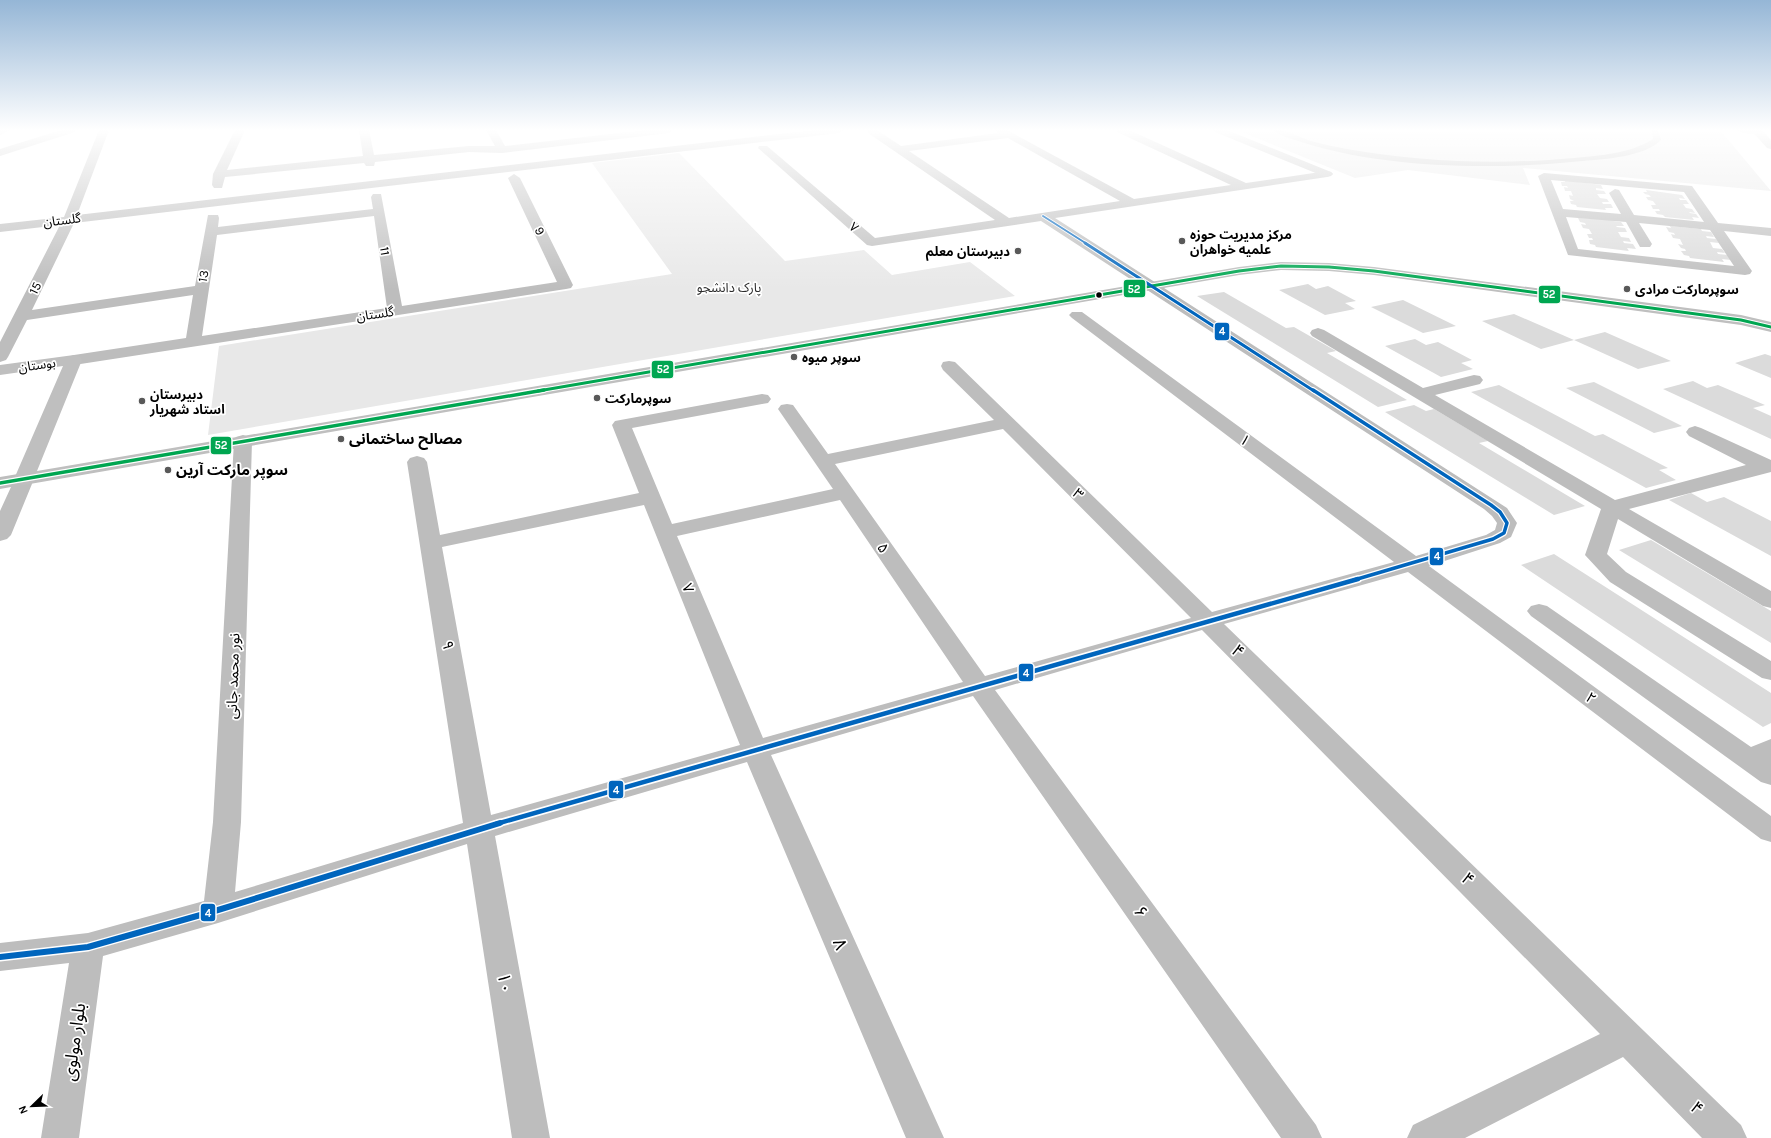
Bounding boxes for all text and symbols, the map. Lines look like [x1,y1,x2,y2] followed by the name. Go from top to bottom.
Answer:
[42,210,82,231] street label: گلستان
[846,219,862,235] street label: ۷
[532,224,548,238] street label: 9
[1190,227,1292,257] place label: مرکز مدیریت حوزه علمیه خواهران
[1177,236,1187,246] marker: مرکز مدیریت حوزه علمیه خواهران
[926,244,1010,262] place label: دبیرستان معلم
[377,246,393,256] street label: 11
[1013,246,1023,256] marker: دبیرستان معلم
[195,269,211,283] street label: 13
[26,279,44,297] street label: 15
[1123,279,1146,298] line badge: 52
[697,280,761,297] park label: پارک دانشجو
[1635,282,1739,297] place label: سوپرمارکت مرادی
[1127,283,1141,296] text: 52
[1622,284,1632,294] marker: سوپرمارکت مرادی
[1538,285,1561,304] line badge: 52
[1542,288,1556,301] text: 52
[1094,290,1104,300] unlabelled marker
[355,304,396,325] street label: گلستان
[1214,322,1230,341] line badge: 4
[1219,325,1226,338] text: 4
[802,350,861,365] place label: سوپر میوه
[789,352,799,362] marker: سوپر میوه
[17,355,57,376] street label: بوستان
[651,360,674,379] line badge: 52
[656,363,670,376] text: 52
[149,387,225,417] place label: دبیرستان استاد شهریار
[605,391,671,406] place label: سوپرمارکت
[592,393,602,403] marker: سوپرمارکت
[137,396,147,406] marker: دبیرستان استاد شهریار
[349,430,462,450] place label: مصالح ساختمانی
[1236,430,1254,450] street label: ۱
[336,434,346,444] marker: مصالح ساختمانی
[210,436,232,455] line badge: 52
[214,439,228,452] text: 52
[176,461,288,480] place label: سوپر مارکت آرین
[163,465,173,475] marker: سوپر مارکت آرین
[1069,485,1088,504] street label: ۳
[873,539,893,557] street label: ۵
[1429,547,1444,566] line badge: 4
[1434,550,1441,563] text: 4
[678,581,698,596] street label: ۷
[223,633,243,719] street label: نور محمد جانی
[438,639,458,651] street label: ۹
[1227,640,1249,662] street label: ۴
[1018,663,1034,682] line badge: 4
[1023,667,1030,680] text: 4
[1582,688,1600,708] street label: ۲
[608,780,624,799] line badge: 4
[613,784,620,797] text: 4
[1457,868,1479,890] street label: ۴
[1129,901,1153,923] street label: ۶
[200,903,216,922] line badge: 4
[205,907,212,920] text: 4
[828,935,852,953] street label: ۸
[493,971,517,995] street label: ۱۰
[58,1001,90,1083] street label: بلوار مولوی
[12,1086,52,1126] north arrow
[1686,1097,1708,1119] street label: ۴
[16,1104,31,1116] text: N

